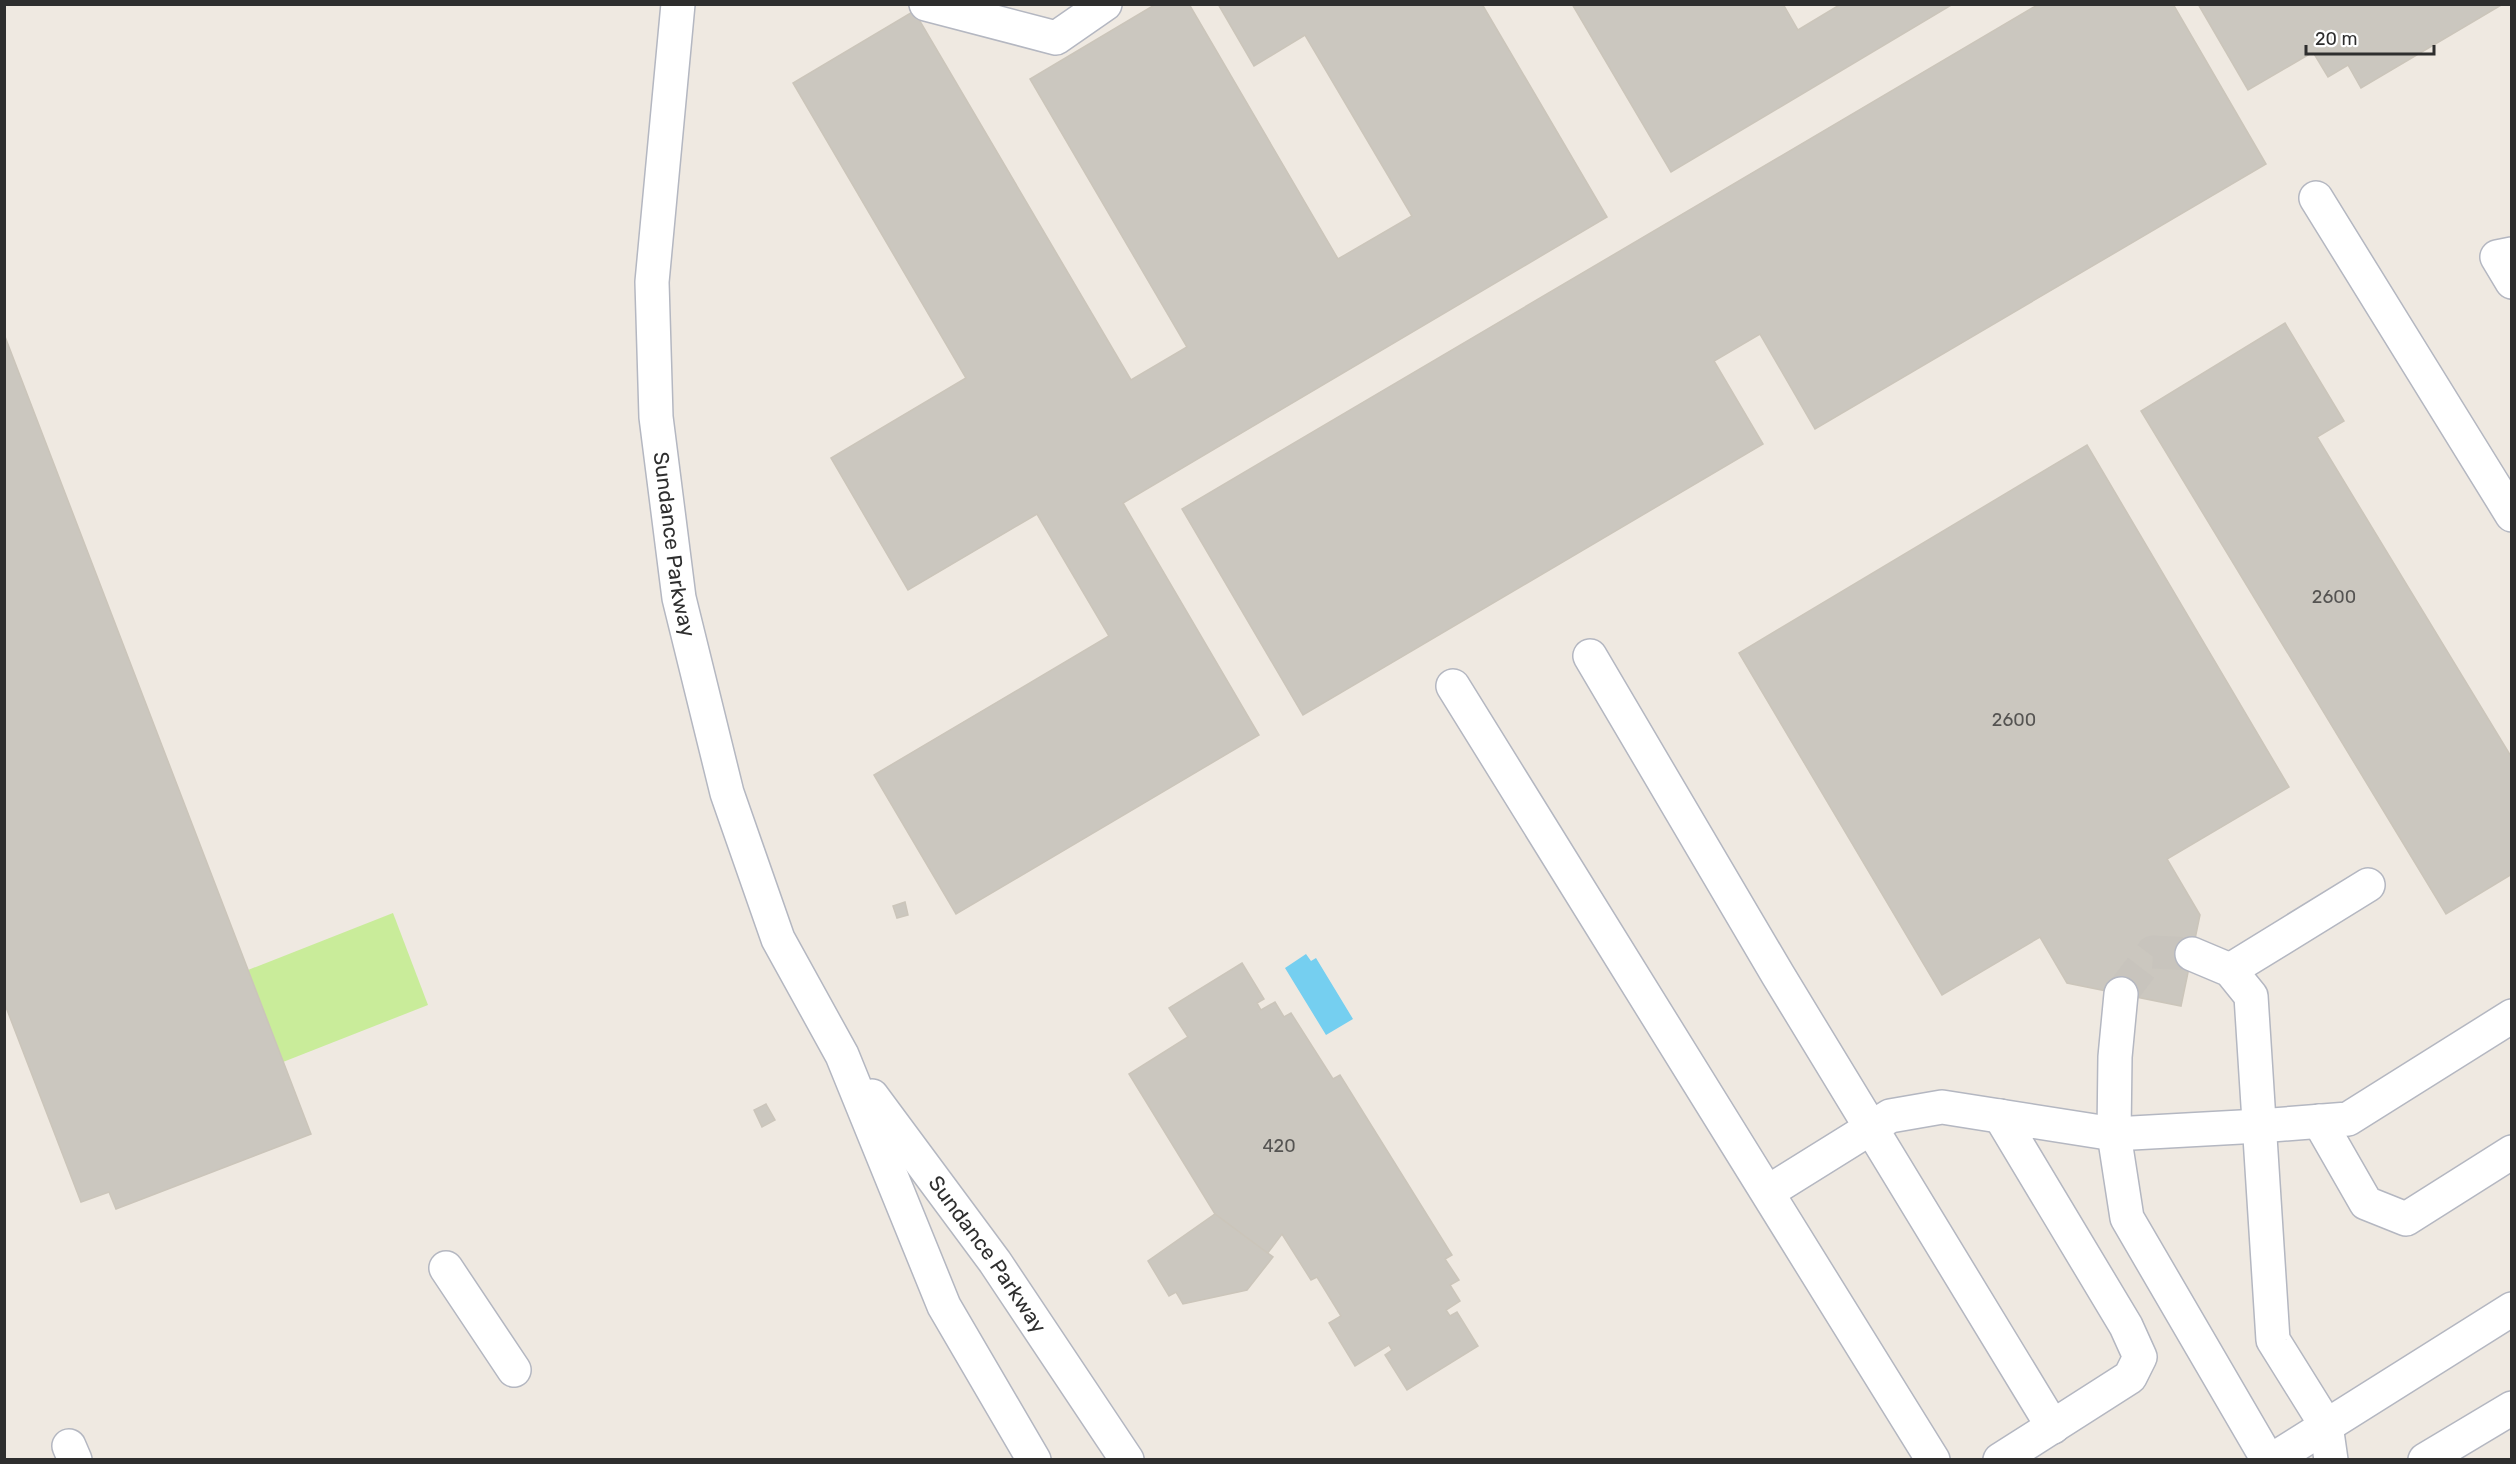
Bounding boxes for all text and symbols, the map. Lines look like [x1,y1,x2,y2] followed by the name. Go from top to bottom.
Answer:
[2306,18,2434,56] scale bar
[2315,28,2357,50] text: 20 m
[649,450,701,640] street label: Sundance Parkway
[2312,586,2356,608] house number: 2600
[1992,709,2036,731] house number: 2600
[1262,1135,1296,1157] house number: 420
[923,1171,1052,1338] street label: Sundance Parkway

